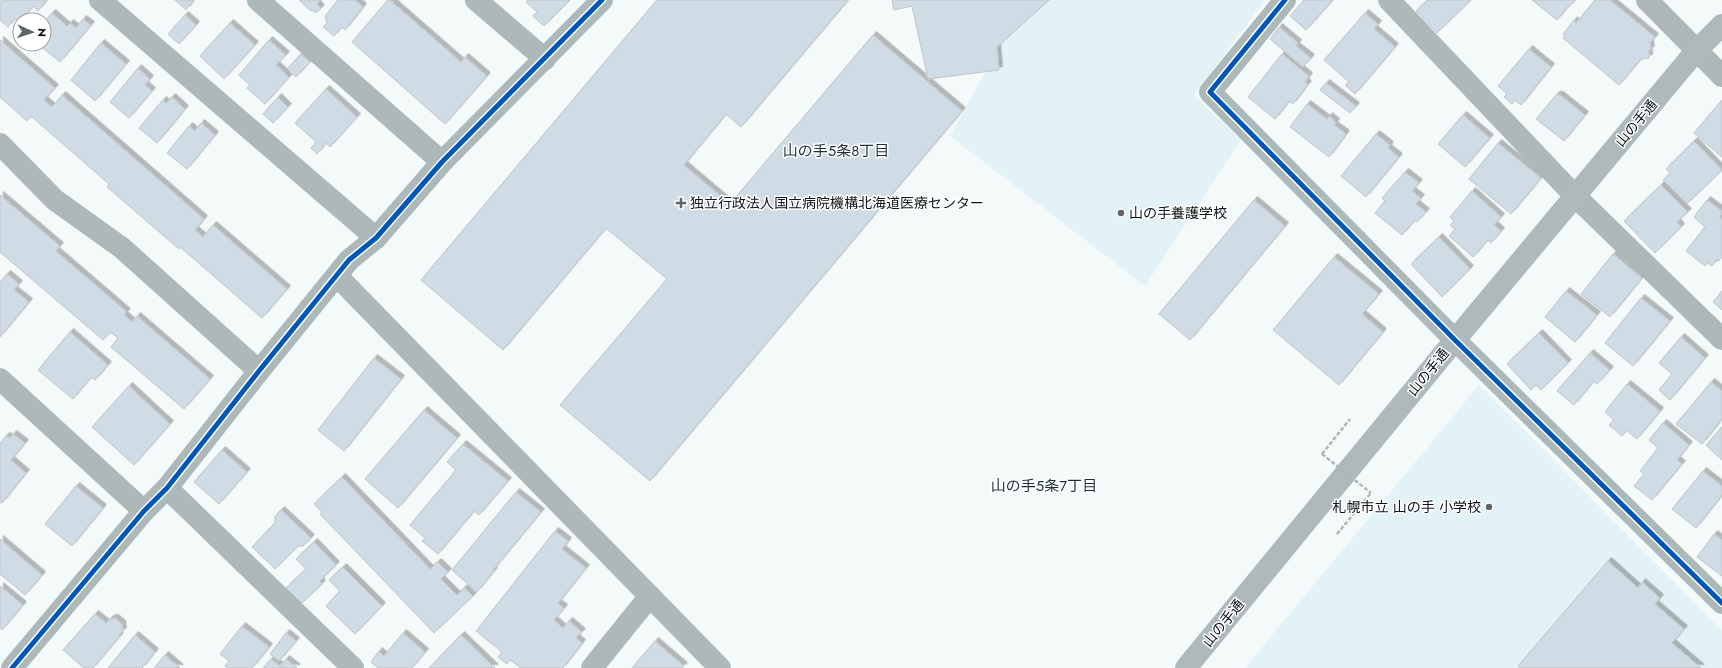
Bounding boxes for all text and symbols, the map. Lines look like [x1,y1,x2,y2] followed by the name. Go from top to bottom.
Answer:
[12,12,52,52] north arrow
[34,28,50,37] text: N
[1610,95,1662,151] street label: 山の手通
[783,140,889,162] district label: 山の手5条8丁目
[690,193,984,213] place label: 独立行政法人国立病院機構北海道医療センター
[675,197,687,209] marker: 独立行政法人国立病院機構北海道医療センター
[1129,203,1227,223] place label: 山の手養護学校
[1116,208,1126,218] marker: 山の手養護学校
[1403,344,1453,400] street label: 山の手通
[991,475,1097,497] district label: 山の手5条7丁目
[1333,497,1481,517] place label: 札幌市立 山の手 小学校
[1484,502,1494,512] marker: 札幌市立 山の手 小学校
[1198,595,1248,651] street label: 山の手通

